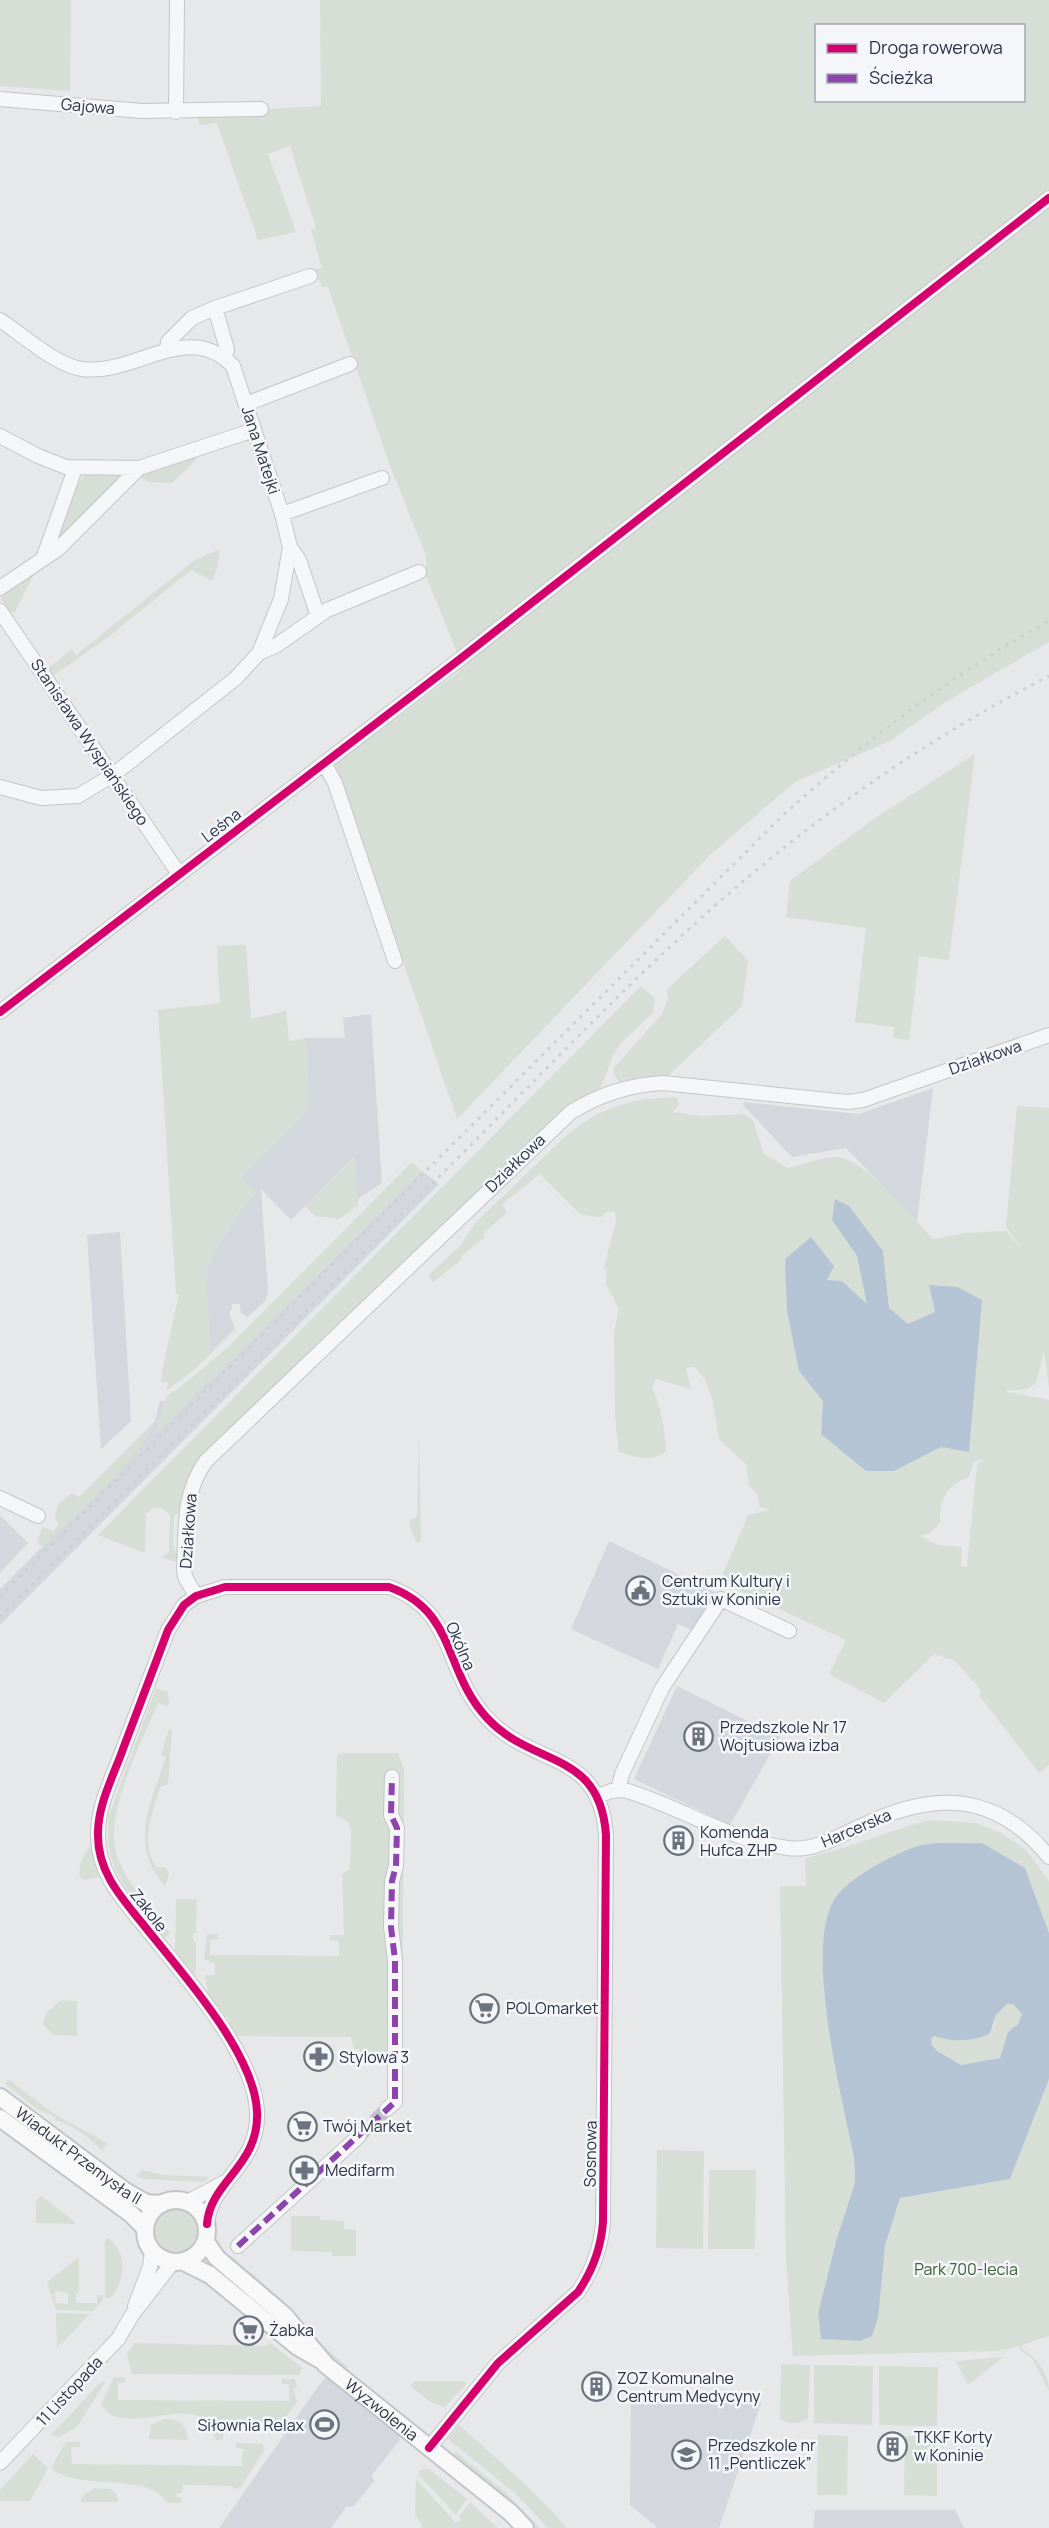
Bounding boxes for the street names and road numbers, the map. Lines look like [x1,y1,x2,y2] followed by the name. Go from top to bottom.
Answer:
[60,93,116,119] street label: Gajowa
[236,403,286,497] street label: Jana Matejki
[26,654,154,830] street label: Stanisława Wyspiańskiego
[197,803,245,847] street label: Leśna
[946,1034,1024,1080] street label: Działkowa
[480,1129,550,1197] street label: Działkowa
[174,1493,202,1569] street label: Działkowa
[441,1618,481,1674] street label: Okólna
[818,1803,894,1853] street label: Harcerska
[125,1884,173,1936] street label: Zakole
[11,2102,146,2209] street label: Wiadukt Przemysła II
[578,2120,602,2188] street label: Sosnowa
[31,2351,107,2431] street label: 11 Listopada
[340,2373,423,2446] street label: Wyzwolenia

